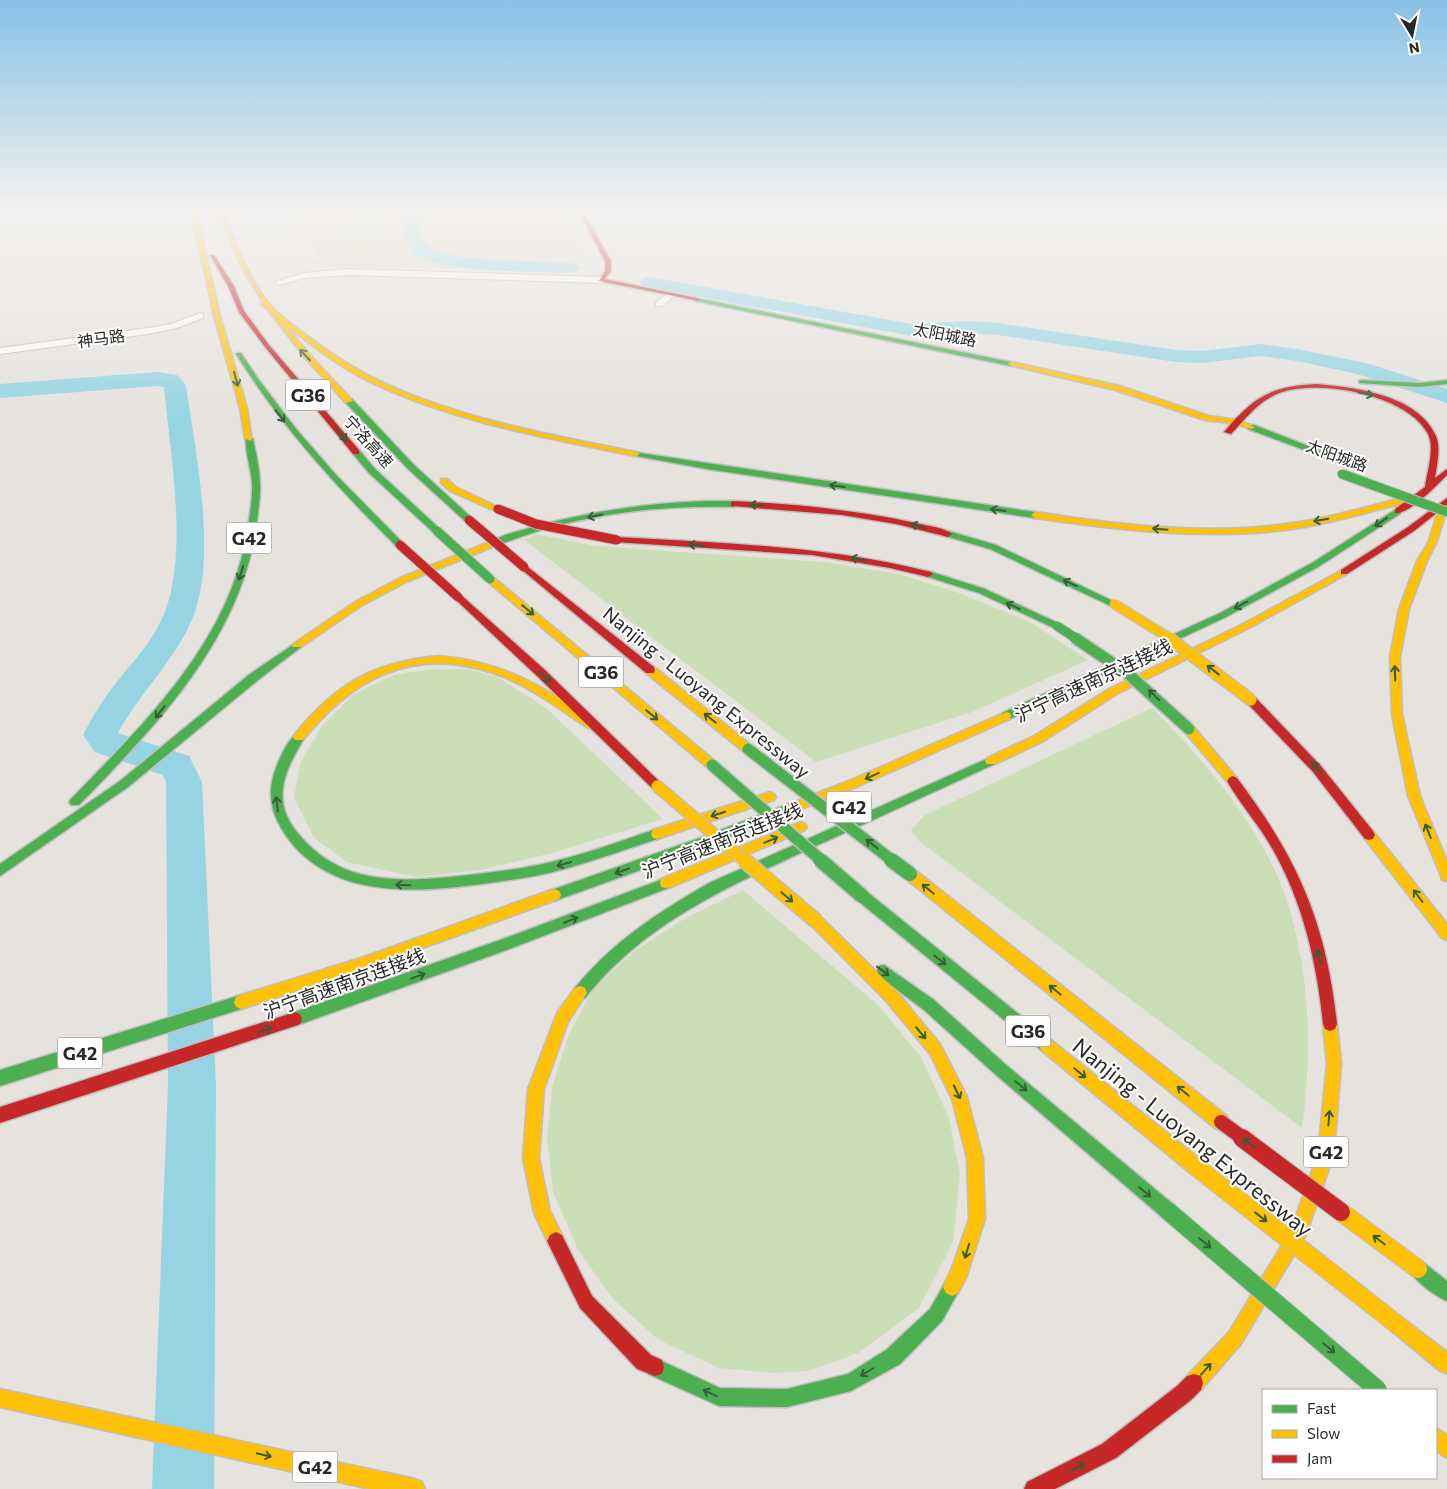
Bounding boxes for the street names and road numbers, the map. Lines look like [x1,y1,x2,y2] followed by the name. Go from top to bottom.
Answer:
[912,319,978,349] street label: 太阳城路
[76,325,126,351] street label: 神马路
[286,380,330,410] road number: G36
[341,411,397,471] street label: 宁洛高速
[1304,435,1370,475] street label: 太阳城路
[226,522,272,554] road number: G42
[599,601,815,783] street label: Nanjing - Luoyang Expressway
[1011,633,1175,727] street label: 沪宁高速南京连接线
[578,656,624,688] road number: G36
[826,792,872,822] road number: G42
[638,797,806,883] street label: 沪宁高速南京连接线
[260,943,428,1023] street label: 沪宁高速南京连接线
[1006,1016,1050,1046] road number: G36
[1068,1032,1318,1242] street label: Nanjing - Luoyang Expressway
[58,1038,102,1068] road number: G42
[1304,1136,1348,1168] road number: G42
[292,1451,338,1482] road number: G42

